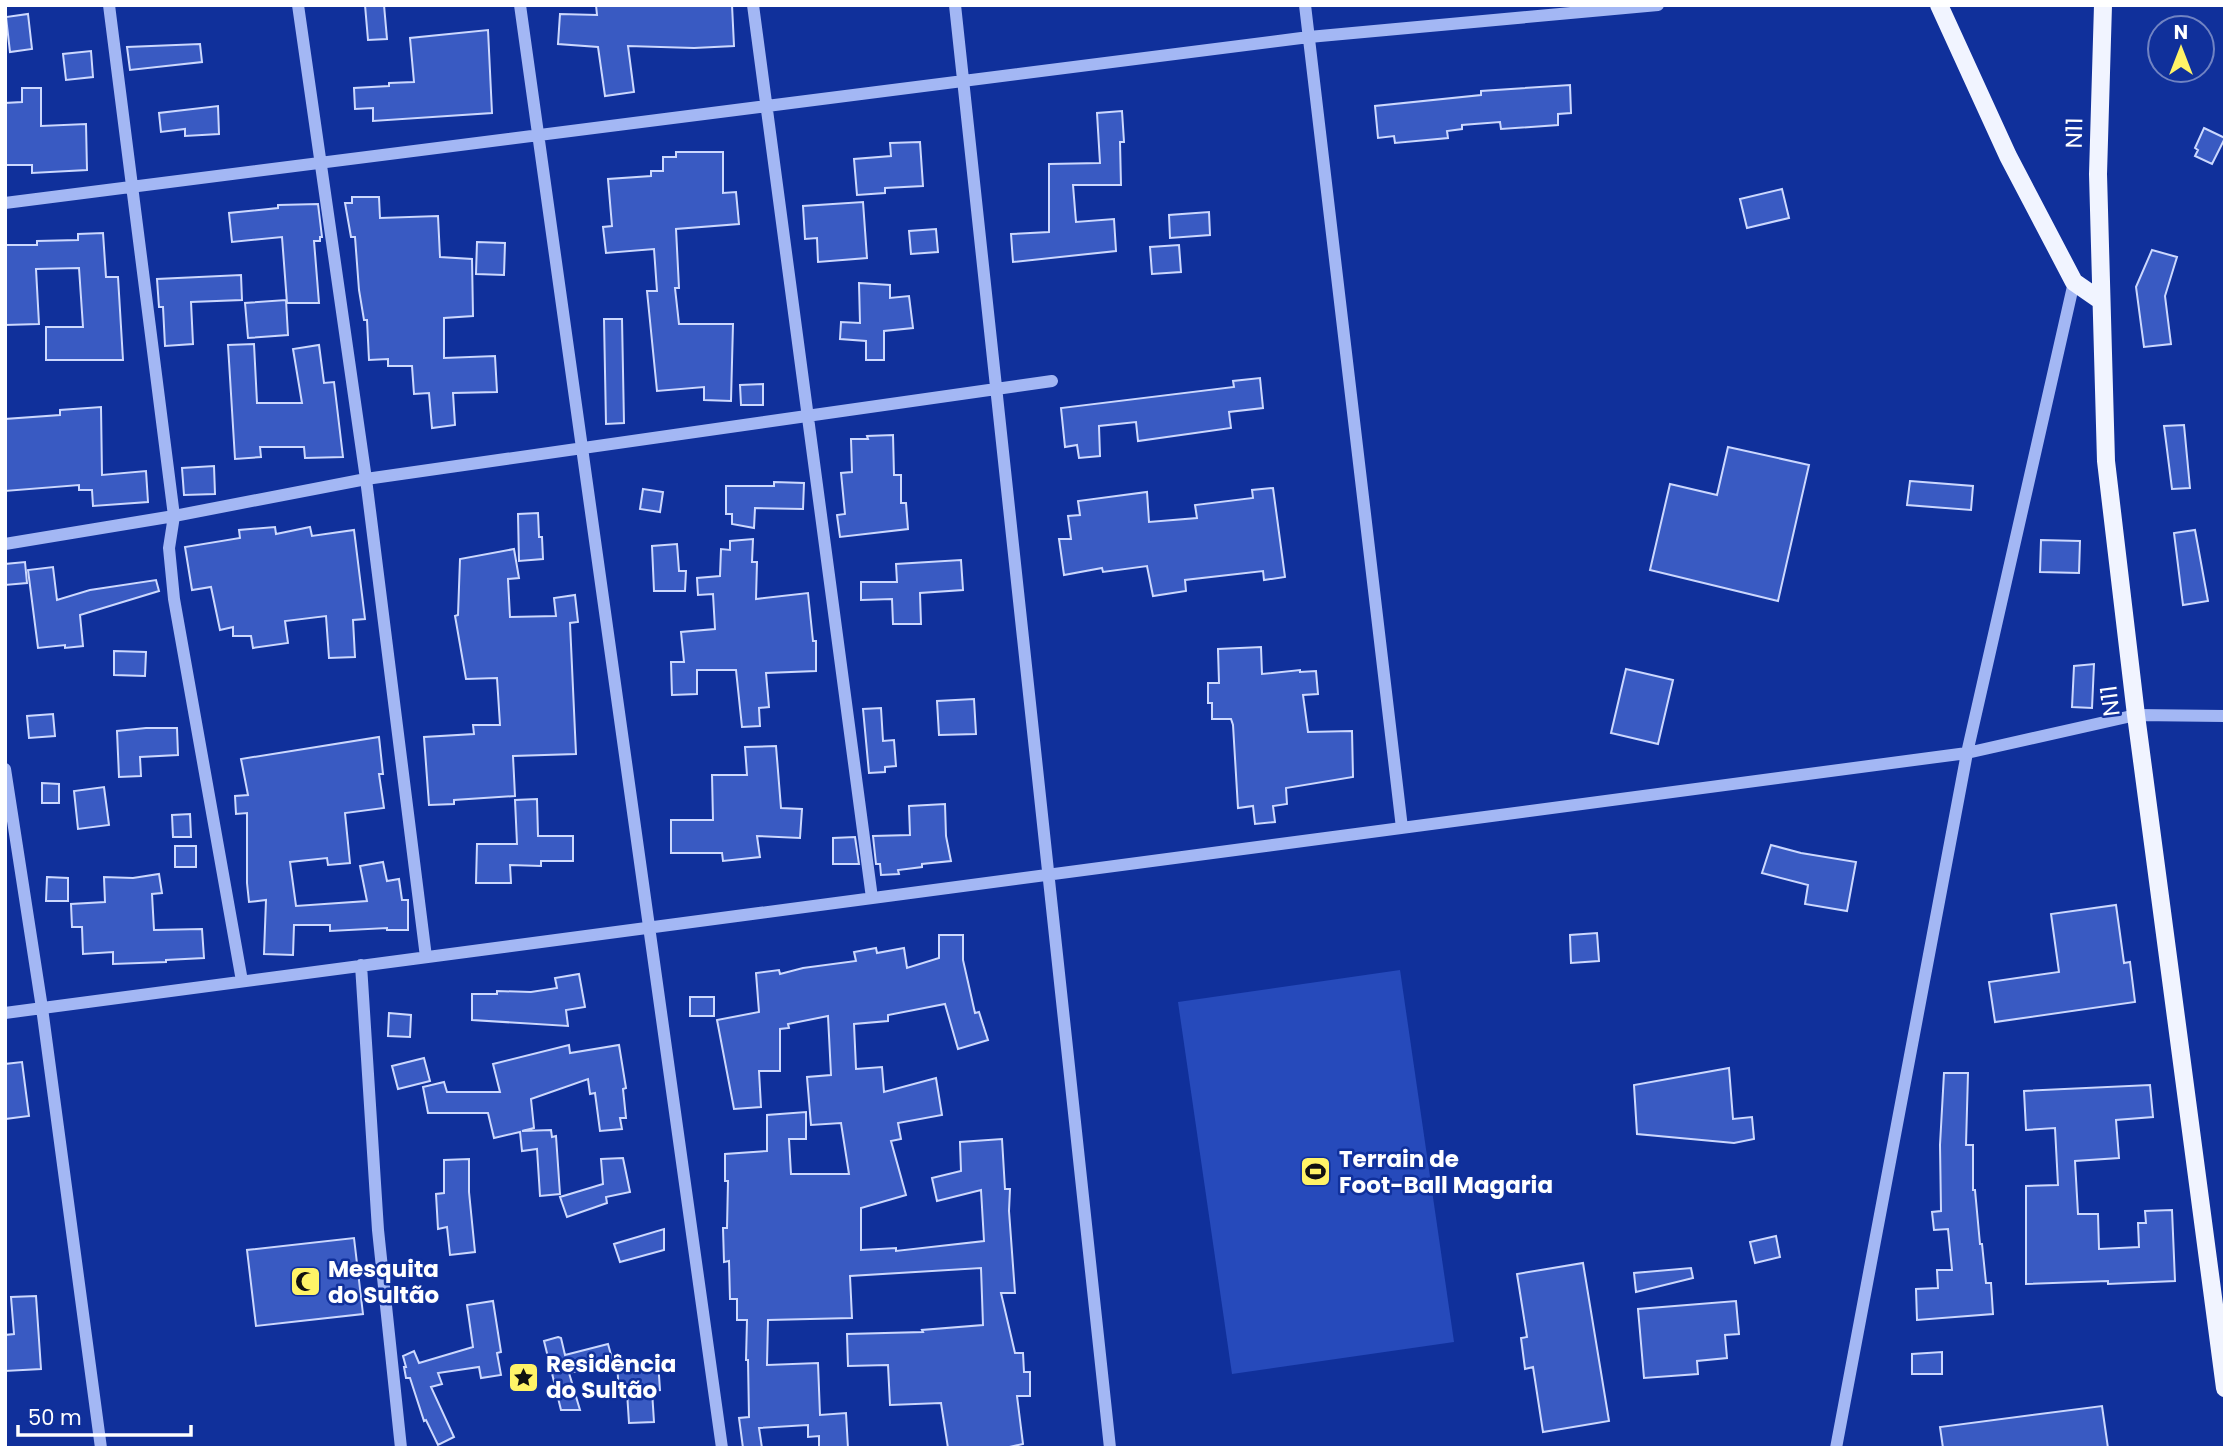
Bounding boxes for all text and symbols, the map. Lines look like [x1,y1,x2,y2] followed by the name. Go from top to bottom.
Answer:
[2146,14,2216,84] north arrow
[2174,19,2188,46] text: N
[2058,117,2090,149] street label: N11
[2092,684,2128,718] street label: N11
[1339,1143,1553,1201] place label: Terrain de Foot-Ball Magaria
[1299,1155,1333,1189] sports icon: Terrain de Foot-Ball Magaria
[328,1253,439,1311] place label: Mesquita do Sultão
[288,1265,322,1299] mosque icon: Mesquita do Sultão
[546,1348,676,1406] place label: Residência do Sultão
[506,1360,540,1394] place icon: Residência do Sultão
[18,1394,191,1438] scale bar
[28,1403,82,1432] text: 50 m

